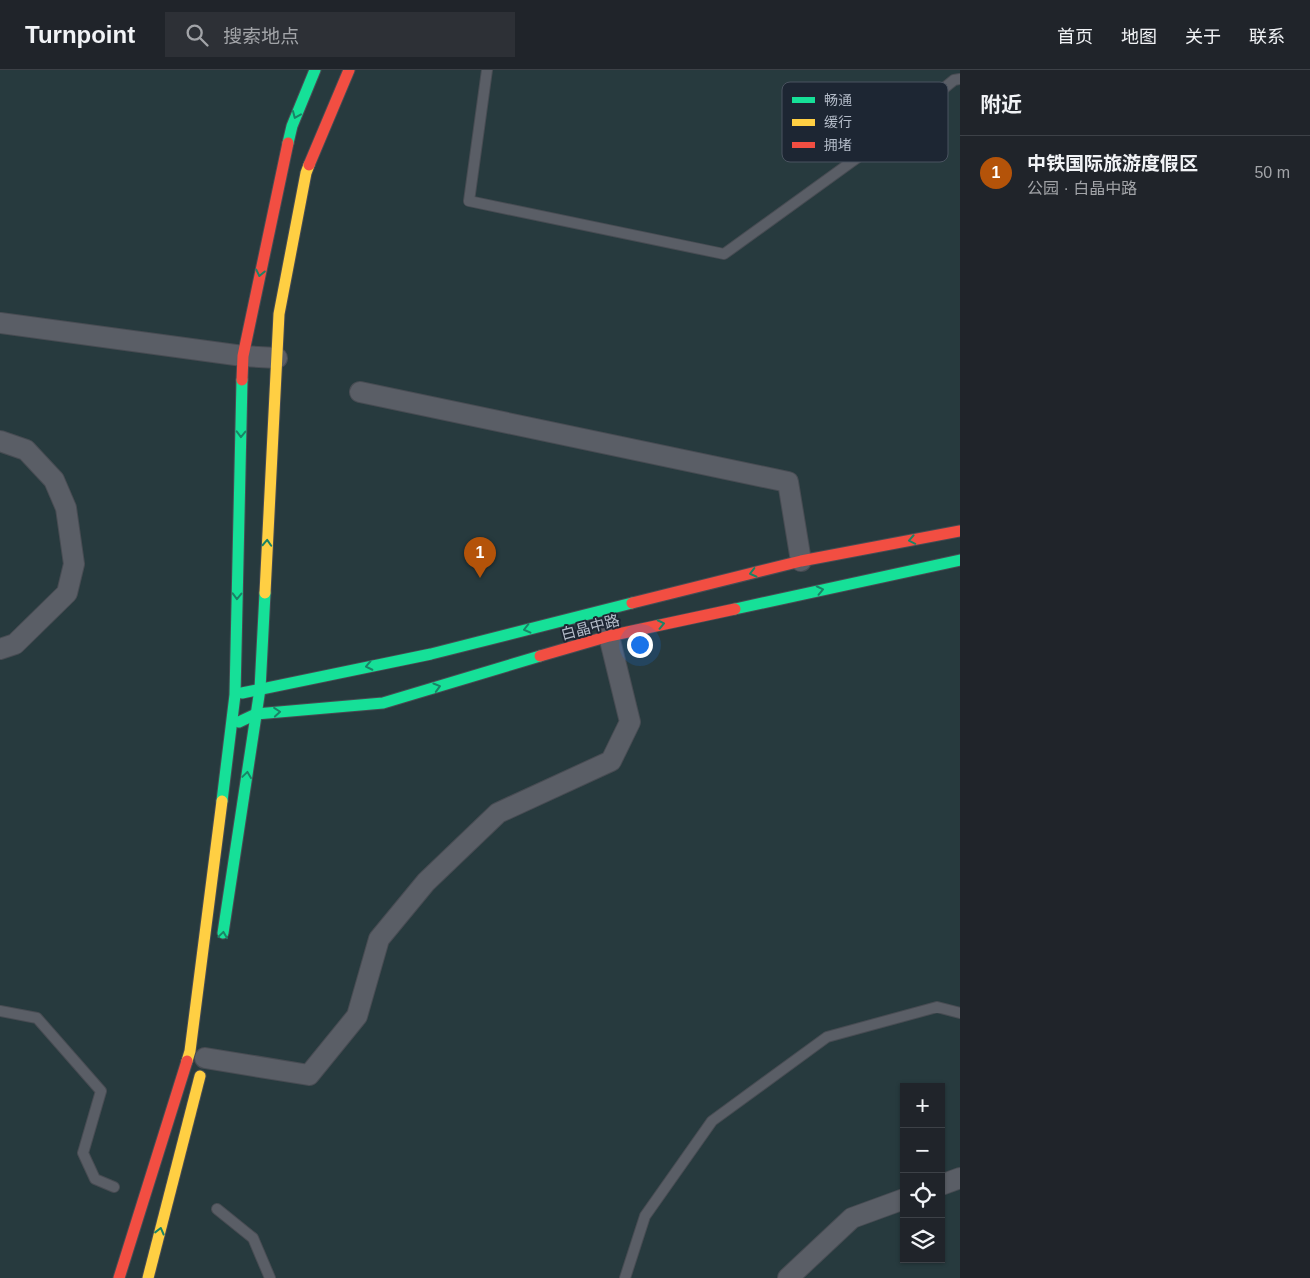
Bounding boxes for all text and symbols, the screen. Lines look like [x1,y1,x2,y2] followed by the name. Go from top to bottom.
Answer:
[165,12,515,57] search box
[25,21,135,48] text: Turnpoint
[183,21,211,49] icon: search
[223,26,299,47] text: 搜索地点
[1057,27,1093,47] text: 首页
[1121,27,1157,47] text: 地图
[1185,27,1221,47] text: 关于
[1249,27,1285,47] text: 联系
[782,82,948,162] legend
[824,92,852,108] text: 畅通
[980,93,1022,116] text: 附近
[292,110,303,119] one-way arrow
[824,114,852,130] text: 缓行
[824,137,852,153] text: 拥堵
[1027,153,1198,174] text: 中铁国际旅游度假区
[992,164,1000,181] text: 1
[1254,164,1290,181] text: 50 m
[1027,180,1137,197] text: 公园 · 白晶中路
[256,269,266,278] one-way arrow
[236,430,246,438] one-way arrow
[908,534,916,544] one-way arrow
[464,537,496,578] pin: 1
[262,539,273,547] one-way arrow
[748,567,757,578] one-way arrow
[815,585,824,596] one-way arrow
[232,593,242,601] one-way arrow
[559,611,621,643] street label: 白晶中路
[657,620,665,630] one-way arrow
[523,623,532,634] one-way arrow
[627,632,653,658] your location
[365,661,374,671] one-way arrow
[432,682,441,692] one-way arrow
[274,707,282,718] one-way arrow
[241,770,252,778] one-way arrow
[217,931,228,939] one-way arrow
[900,1083,945,1263] map controls
[900,1083,945,1128] button: +
[900,1128,945,1173] button: −
[900,1173,945,1218] button: locate
[900,1218,945,1263] button: layers
[154,1226,165,1235] one-way arrow

